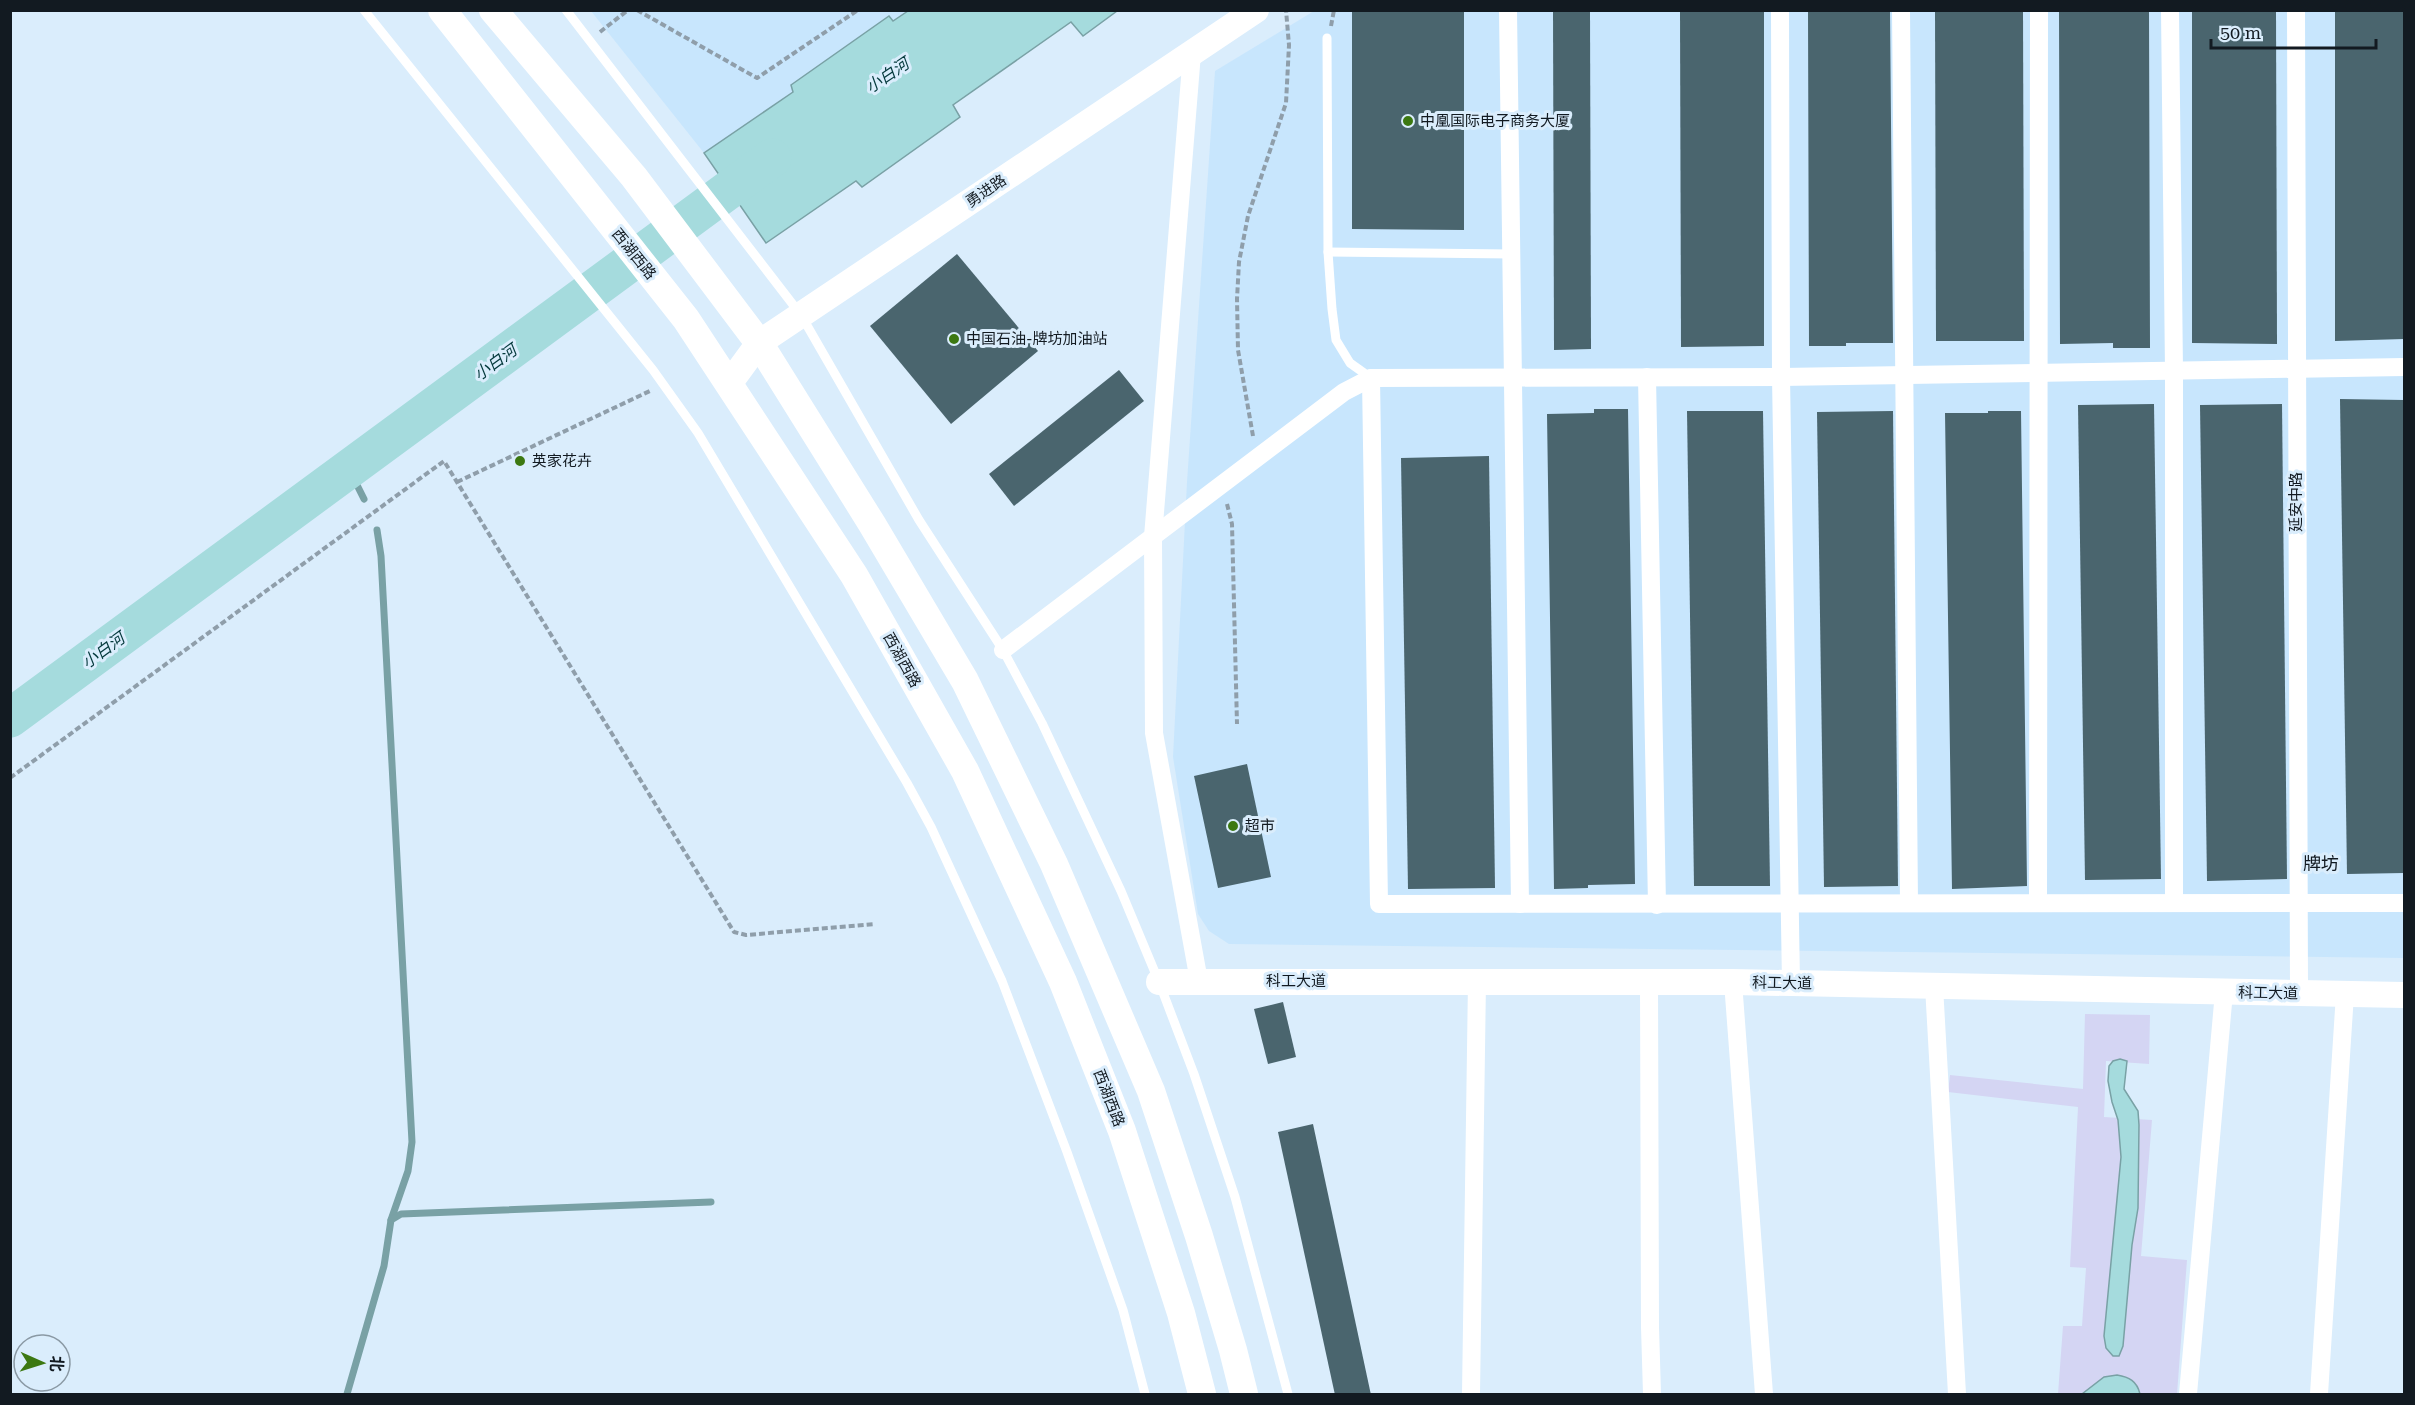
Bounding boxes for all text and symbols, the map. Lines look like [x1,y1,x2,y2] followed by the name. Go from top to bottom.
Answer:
[2211,12,2376,50] scale bar
[2220,22,2261,43] text: 50 m
[862,52,915,97] water label: 小白河
[1420,112,1570,130] place label: 中凰国际电子商务大厦
[1401,114,1415,128] marker: 中凰国际电子商务大厦
[962,171,1010,211] street label: 勇进路
[608,225,660,283] street label: 西湖西路
[966,330,1108,348] place label: 中国石油-牌坊加油站
[947,332,961,346] marker: 中国石油-牌坊加油站
[470,339,523,384] water label: 小白河
[532,452,592,470] place label: 英家花卉
[513,454,527,468] marker: 英家花卉
[2287,472,2305,532] street label: 延安中路
[78,627,131,672] water label: 小白河
[880,629,924,691] street label: 西湖西路
[1245,817,1275,835] place label: 超市
[1226,819,1240,833] marker: 超市
[2303,853,2339,874] district label: 牌坊
[1266,972,1326,990] street label: 科工大道
[1752,973,1812,993] street label: 科工大道
[2238,983,2298,1003] street label: 科工大道
[1090,1067,1128,1129] street label: 西湖西路
[12,1333,72,1393] north arrow
[47,1355,66,1372] text: 北

